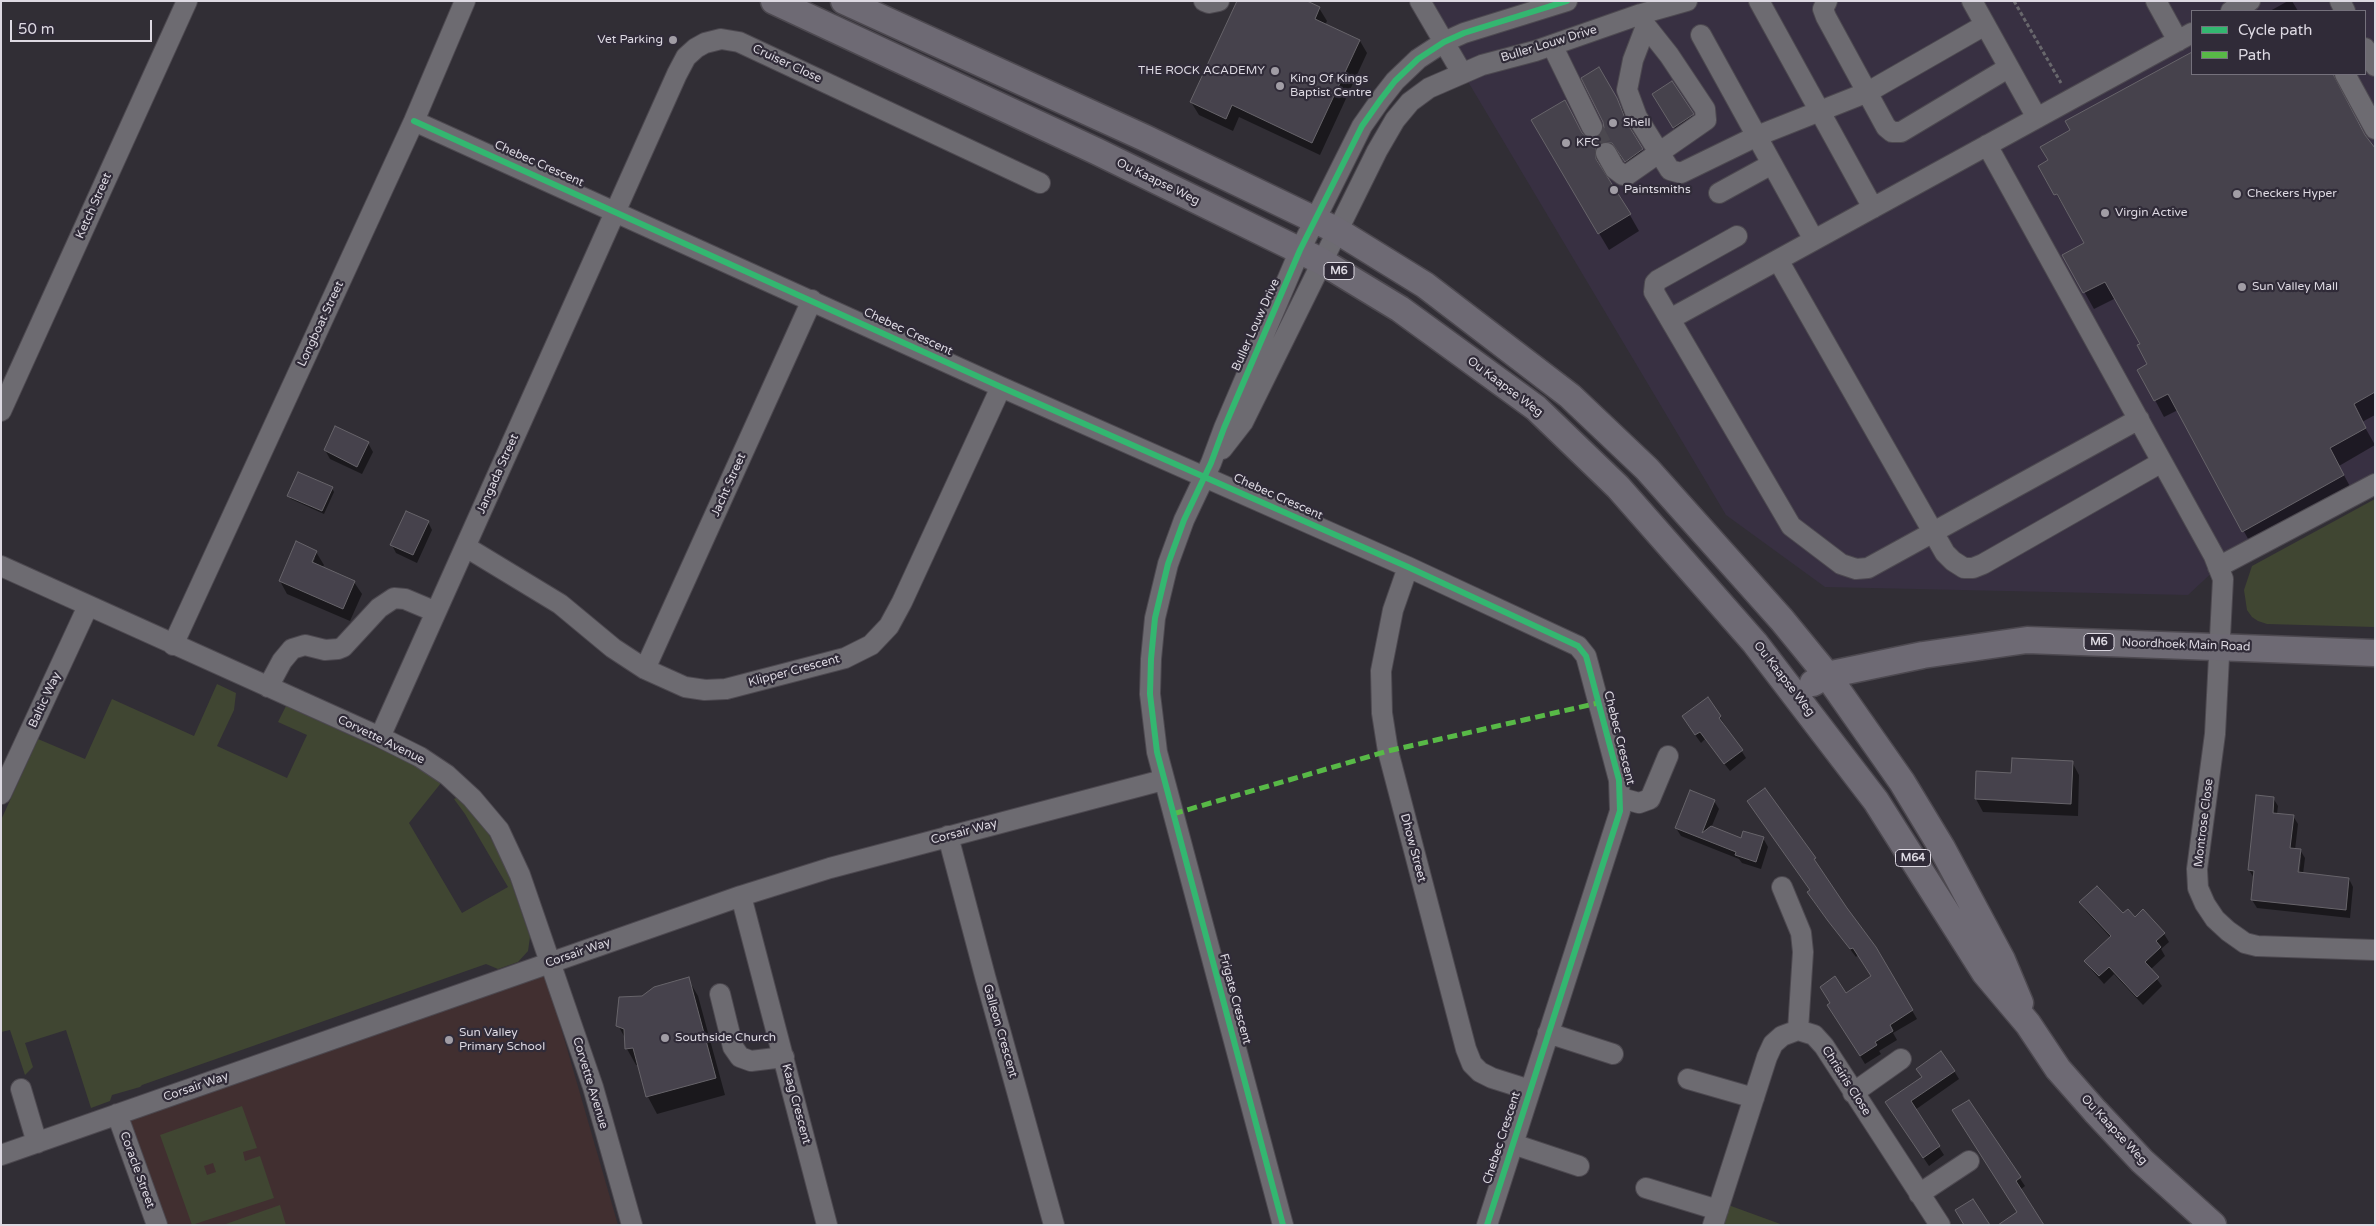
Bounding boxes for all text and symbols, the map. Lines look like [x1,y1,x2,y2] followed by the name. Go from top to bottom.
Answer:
[12,10,155,42] scale bar
[2191,10,2366,75] legend
[18,20,55,38] text: 50 m
[2238,21,2312,39] text: Cycle path
[1499,23,1599,65] street label: Buller Louw Drive
[597,33,663,47] place label: Vet Parking
[667,34,679,46] marker: Vet Parking
[750,42,824,86] street label: Cruiser Close
[2238,46,2271,64] text: Path
[1138,64,1265,78] place label: THE ROCK ACADEMY
[1269,65,1281,77] marker: THE ROCK ACADEMY
[1290,72,1371,100] place label: King Of Kings Baptist Centre
[1274,80,1286,92] marker: King Of Kings Baptist Centre
[1623,116,1650,130] place label: Shell
[1607,117,1619,129] marker: Shell
[1576,136,1599,150] place label: KFC
[1560,137,1572,149] marker: KFC
[492,138,586,190] street label: Chebec Crescent
[1114,156,1202,208] street label: Ou Kaapse Weg
[73,171,115,241] street label: Ketch Street
[1624,183,1691,197] place label: Paintsmiths
[1608,184,1620,196] marker: Paintsmiths
[2247,187,2337,201] place label: Checkers Hyper
[2231,188,2243,200] marker: Checkers Hyper
[2115,206,2187,220] place label: Virgin Active
[2099,207,2111,219] marker: Virgin Active
[1324,262,1354,280] road number: M6
[1229,277,1283,373] street label: Buller Louw Drive
[295,279,347,369] street label: Longboat Street
[2252,280,2338,294] place label: Sun Valley Mall
[2236,281,2248,293] marker: Sun Valley Mall
[861,305,955,359] street label: Chebec Crescent
[1464,354,1546,420] street label: Ou Kaapse Weg
[474,432,522,516] street label: Jangada Street
[709,451,749,519] street label: Jacht Street
[1231,471,1325,523] street label: Chebec Crescent
[2084,634,2114,650] road number: M6
[2121,636,2251,654] street label: Noordhoek Main Road
[1750,639,1818,719] street label: Ou Kaapse Weg
[747,652,841,690] street label: Klipper Crescent
[26,670,64,730] street label: Baltic Way
[1600,689,1638,787] street label: Chebec Crescent
[335,713,427,767] street label: Corvette Avenue
[2191,778,2217,868] street label: Montrose Close
[1397,812,1429,884] street label: Dhow Street
[929,816,999,848] street label: Corsair Way
[1896,850,1930,866] road number: M64
[544,935,612,971] street label: Corsair Way
[1216,952,1254,1046] street label: Frigate Crescent
[980,983,1020,1079] street label: Galleon Crescent
[459,1026,545,1054] place label: Sun Valley Primary School
[675,1031,776,1045] place label: Southside Church
[659,1032,671,1044] marker: Southside Church
[443,1034,455,1046] marker: Sun Valley Primary School
[569,1035,611,1131] street label: Corvette Avenue
[1818,1044,1874,1118] street label: Chrisiris Close
[778,1062,814,1146] street label: Kaag Crescent
[162,1069,230,1105] street label: Corsair Way
[1480,1090,1524,1186] street label: Chebec Crescent
[2078,1092,2150,1168] street label: Ou Kaapse Weg
[116,1130,158,1210] street label: Coracle Street

